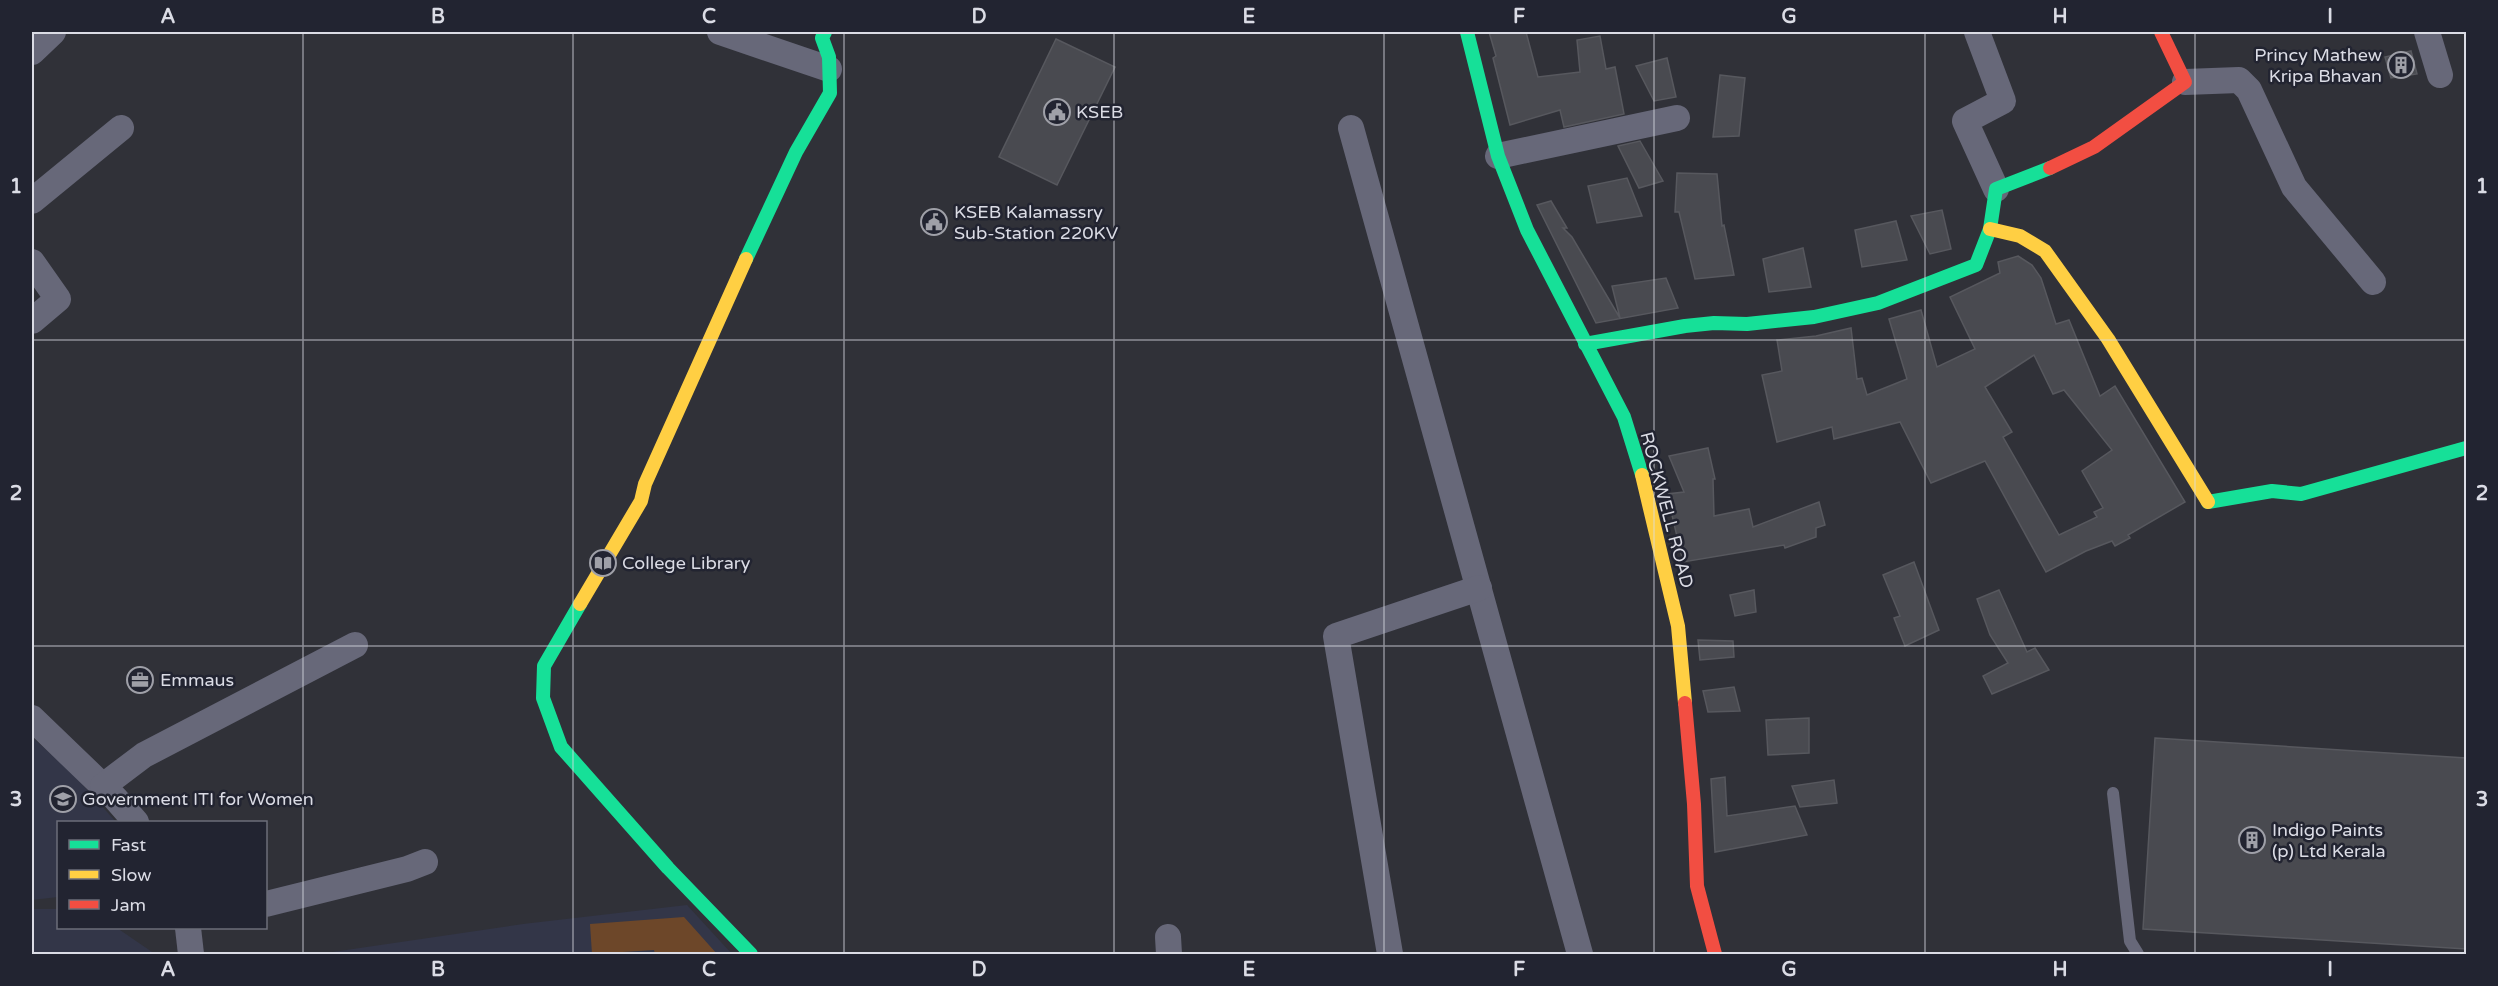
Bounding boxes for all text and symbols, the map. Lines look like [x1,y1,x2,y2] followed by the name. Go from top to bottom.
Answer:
[161,5,176,29] text: A
[431,5,445,29] text: B
[702,5,716,29] text: C
[971,5,987,29] text: D
[1243,5,1256,29] text: E
[1513,5,1525,29] text: F
[1781,5,1797,29] text: G
[2052,5,2068,29] text: H
[2327,5,2333,29] text: I
[2254,44,2382,87] place label: Princy Mathew Kripa Bhavan
[2386,50,2416,80] building icon: Princy Mathew Kripa Bhavan
[1042,97,1072,127] public building icon: KSEB
[1076,101,1123,123] place label: KSEB
[10,175,22,199] text: 1
[2476,175,2488,199] text: 1
[954,201,1119,244] place label: KSEB Kalamassry Sub-Station 220KV
[919,207,949,237] public building icon: KSEB Kalamassry Sub-Station 220KV
[1636,429,1698,591] street label: ROCKWELL ROAD
[10,482,22,506] text: 2
[2476,482,2488,506] text: 2
[588,548,618,578] library icon: College Library
[622,552,751,574] place label: College Library
[125,665,155,695] office icon: Emmaus
[160,669,234,691] place label: Emmaus
[48,784,78,814] school or university icon: Government ITI for Women
[10,788,22,812] text: 3
[82,788,314,810] place label: Government ITI for Women
[2476,788,2488,812] text: 3
[2272,819,2386,862] place label: Indigo Paints (p) Ltd Kerala
[57,821,267,929] legend
[2237,825,2267,855] building icon: Indigo Paints (p) Ltd Kerala
[111,834,146,856] text: Fast
[111,864,152,886] text: Slow
[111,894,146,916] text: Jam
[161,958,176,982] text: A
[431,958,445,982] text: B
[702,958,716,982] text: C
[971,958,987,982] text: D
[1243,958,1256,982] text: E
[1513,958,1525,982] text: F
[1781,958,1797,982] text: G
[2052,958,2068,982] text: H
[2327,958,2333,982] text: I

